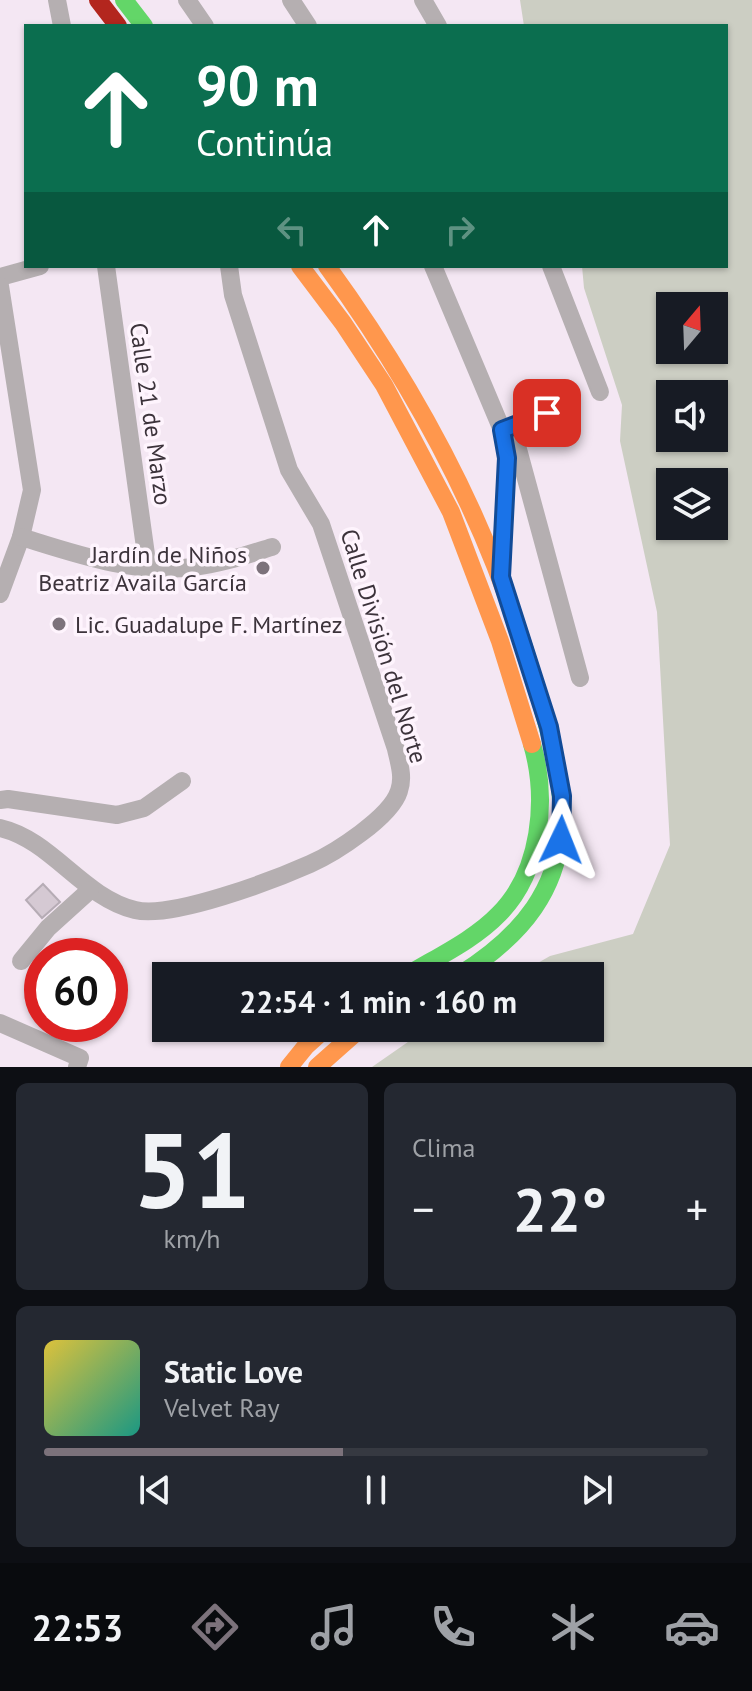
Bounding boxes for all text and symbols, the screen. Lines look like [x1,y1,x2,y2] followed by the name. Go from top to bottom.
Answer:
[196,49,319,121] text: 90 m
[64,56,168,160] icon: ahead
[196,119,333,166] text: Continúa
[270,208,314,252] icon: left
[354,208,398,252] icon: ahead
[438,208,482,252] icon: right
[656,292,728,364] north arrow
[656,292,728,540] map controls
[123,321,179,507] street label: Calle 21 de Marzo
[513,379,581,447] pin
[656,380,728,452] button: sound
[525,391,569,435] icon: arrive
[656,468,728,540] button: layers
[334,525,434,767] street label: Calle División del Norte
[38,539,247,598] place label: Jardín de Niños Beatriz Availa García
[254,559,272,577] marker: Jardín de Niños Beatriz Availa García
[75,609,342,640] place label: Lic. Guadalupe F. Martínez
[50,615,68,633] marker: Lic. Guadalupe F. Martínez
[519,798,603,882] position arrow
[24,938,128,1042] speed limit sign: 60
[239,982,517,1021] text: 22:54 · 1 min · 160 m
[133,1102,251,1237] text: 51
[412,1131,475,1164] text: Clima
[513,1170,607,1248] text: 22°
[412,1180,434,1237] text: −
[686,1180,708,1237] text: +
[164,1222,221,1255] text: km/h
[164,1352,303,1391] text: Static Love
[164,1391,280,1424] text: Velvet Ray
[133,1468,177,1512] icon: previous
[354,1468,398,1512] icon: pause
[575,1468,619,1512] icon: next
[187,1599,243,1655] icon: directions
[306,1599,362,1655] icon: music
[425,1599,481,1655] icon: phone
[545,1599,601,1655] icon: climate
[664,1599,720,1655] icon: car
[32,1604,123,1651] text: 22:53

